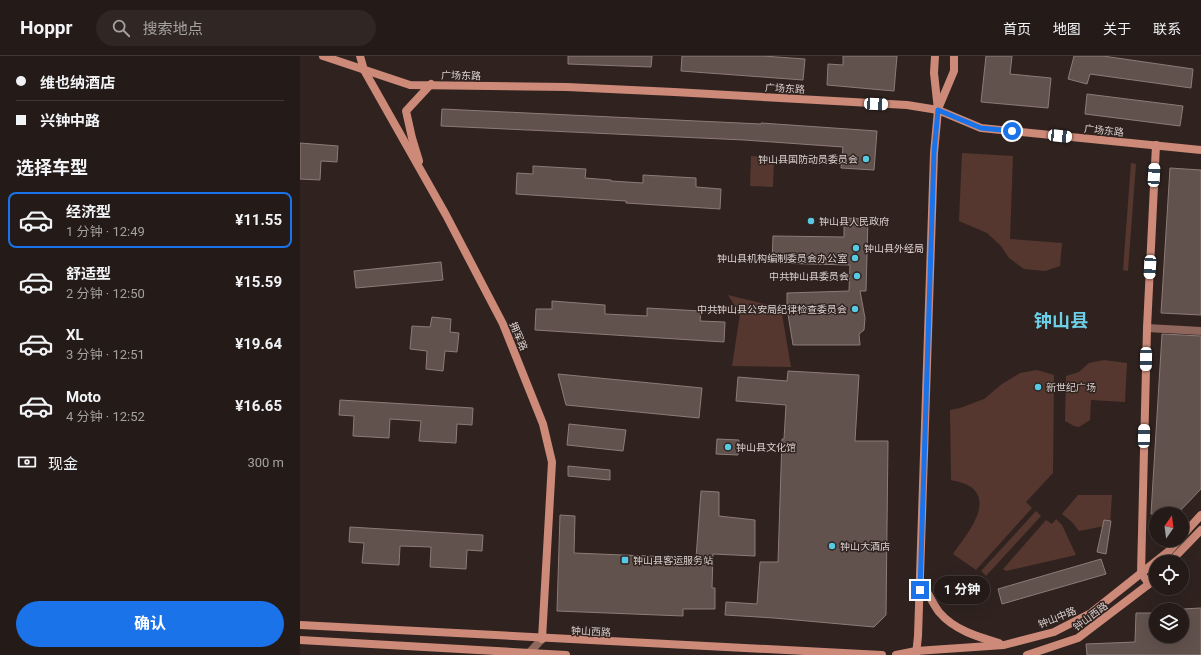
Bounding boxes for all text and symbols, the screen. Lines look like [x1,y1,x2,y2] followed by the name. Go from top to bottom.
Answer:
[96,10,376,46] search box
[20,16,72,39] text: Hoppr
[110,17,132,39] icon: search
[142,20,203,38] text: 搜索地点
[1003,21,1031,37] text: 首页
[1053,21,1081,37] text: 地图
[1103,21,1131,37] text: 关于
[1153,21,1181,37] text: 联系
[441,70,481,81] street label: 广场东路
[40,74,115,92] text: 维也纳酒店
[765,82,805,95] street label: 广场东路
[864,97,888,111] car
[40,112,100,130] text: 兴钟中路
[1003,122,1021,140] route start
[1083,123,1124,138] street label: 广场东路
[1047,129,1073,143] car
[758,154,858,165] place label: 钟山县国防动员委员会
[861,154,871,164] marker: 钟山县国防动员委员会
[16,157,88,178] text: 选择车型
[1147,163,1161,187] car
[18,202,54,238] icon: car
[66,203,111,221] text: 经济型
[235,211,282,229] text: ¥11.55
[806,216,816,226] marker: 钟山县人民政府
[819,216,889,227] place label: 钟山县人民政府
[66,224,145,239] text: 1 分钟 · 12:49
[851,243,861,253] marker: 钟山县外经局
[864,243,924,254] place label: 钟山县外经局
[717,253,847,264] place label: 钟山县机构编制委员会办公室
[850,253,860,263] marker: 钟山县机构编制委员会办公室
[1143,255,1157,279] car
[18,264,54,300] icon: car
[66,265,111,283] text: 舒适型
[769,271,849,282] place label: 中共钟山县委员会
[852,271,862,281] marker: 中共钟山县委员会
[235,273,282,291] text: ¥15.59
[66,286,145,301] text: 2 分钟 · 12:50
[697,304,847,315] place label: 中共钟山县公安局纪律检查委员会
[850,304,860,314] marker: 中共钟山县公安局纪律检查委员会
[1034,310,1088,331] district label: 钟山县
[508,320,529,352] street label: 拥军路
[18,326,54,362] icon: car
[66,326,84,344] text: XL
[235,335,282,353] text: ¥19.64
[66,347,145,362] text: 3 分钟 · 12:51
[1140,347,1152,371] car
[1033,382,1043,392] marker: 新世纪广场
[1046,382,1096,393] place label: 新世纪广场
[18,388,54,424] icon: car
[66,388,101,406] text: Moto
[235,397,282,415] text: ¥16.65
[66,409,145,424] text: 4 分钟 · 12:52
[1138,424,1150,448] car
[723,442,733,452] marker: 钟山县文化馆
[736,442,796,453] place label: 钟山县文化馆
[16,451,38,473] icon: cash
[48,455,78,473] text: 现金
[247,455,284,470] text: 300 m
[1149,507,1189,547] north arrow
[1149,507,1189,643] map controls
[827,541,837,551] marker: 钟山大酒店
[840,541,890,552] place label: 钟山大酒店
[620,555,630,565] marker: 钟山县客运服务站
[633,555,713,566] place label: 钟山县客运服务站
[1149,555,1189,595] button: locate
[934,576,990,604] callout: 1 分钟
[911,581,929,599] route end
[944,582,980,597] text: 1 分钟
[1071,600,1110,633] street label: 钟山西路
[16,601,284,647] button: 确认
[1149,603,1189,643] button: layers
[1037,605,1078,630] street label: 钟山中路
[571,625,611,638] street label: 钟山西路

